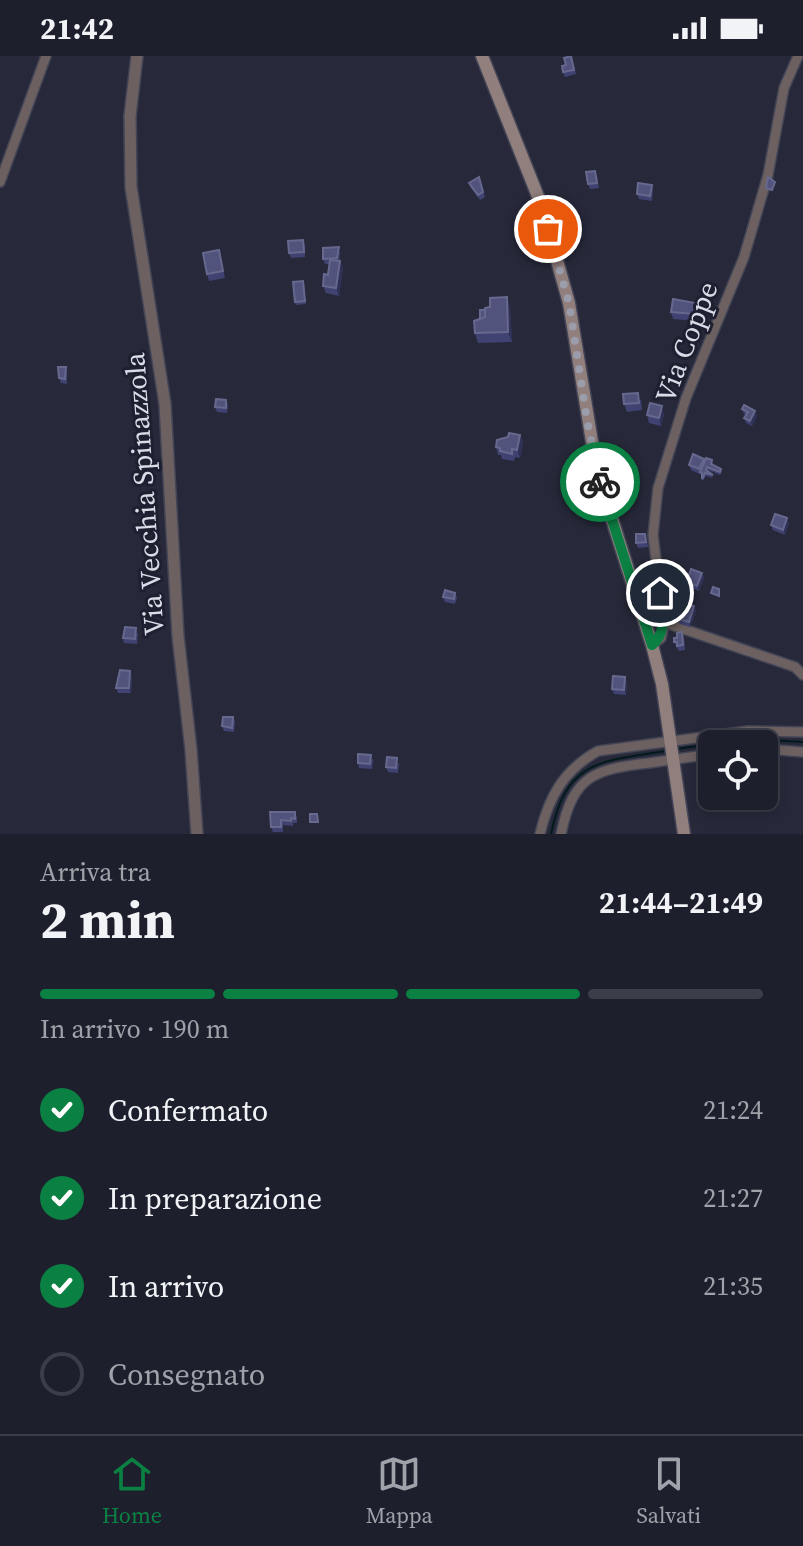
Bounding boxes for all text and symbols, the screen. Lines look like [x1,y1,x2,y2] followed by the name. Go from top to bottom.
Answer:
[40,8,114,49] text: 21:42
[514,195,582,263] pin
[526,207,570,251] icon: bag
[646,276,726,408] street label: Via Coppe
[115,351,173,637] street label: Via Vecchia Spinazzola
[560,442,640,522] courier
[578,460,622,504] icon: bike
[626,559,694,627] pin
[638,571,682,615] icon: home
[698,730,778,810] map controls
[698,730,778,810] button: locate
[40,854,151,890] text: Arriva tra
[599,882,763,923] text: 21:44–21:49
[40,884,175,955] text: 2 min
[40,1011,229,1047] text: In arrivo · 190 m
[40,1088,84,1132] icon: check
[108,1090,268,1131] text: Confermato
[703,1092,763,1128] text: 21:24
[40,1176,84,1220] icon: check
[108,1178,322,1219] text: In preparazione
[703,1180,763,1216] text: 21:27
[40,1264,84,1308] icon: check
[108,1266,224,1307] text: In arrivo
[703,1268,763,1304] text: 21:35
[108,1354,265,1395] text: Consegnato
[102,1452,162,1530] tab: Home
[366,1452,433,1530] tab: Mappa
[637,1452,701,1530] tab: Salvati

